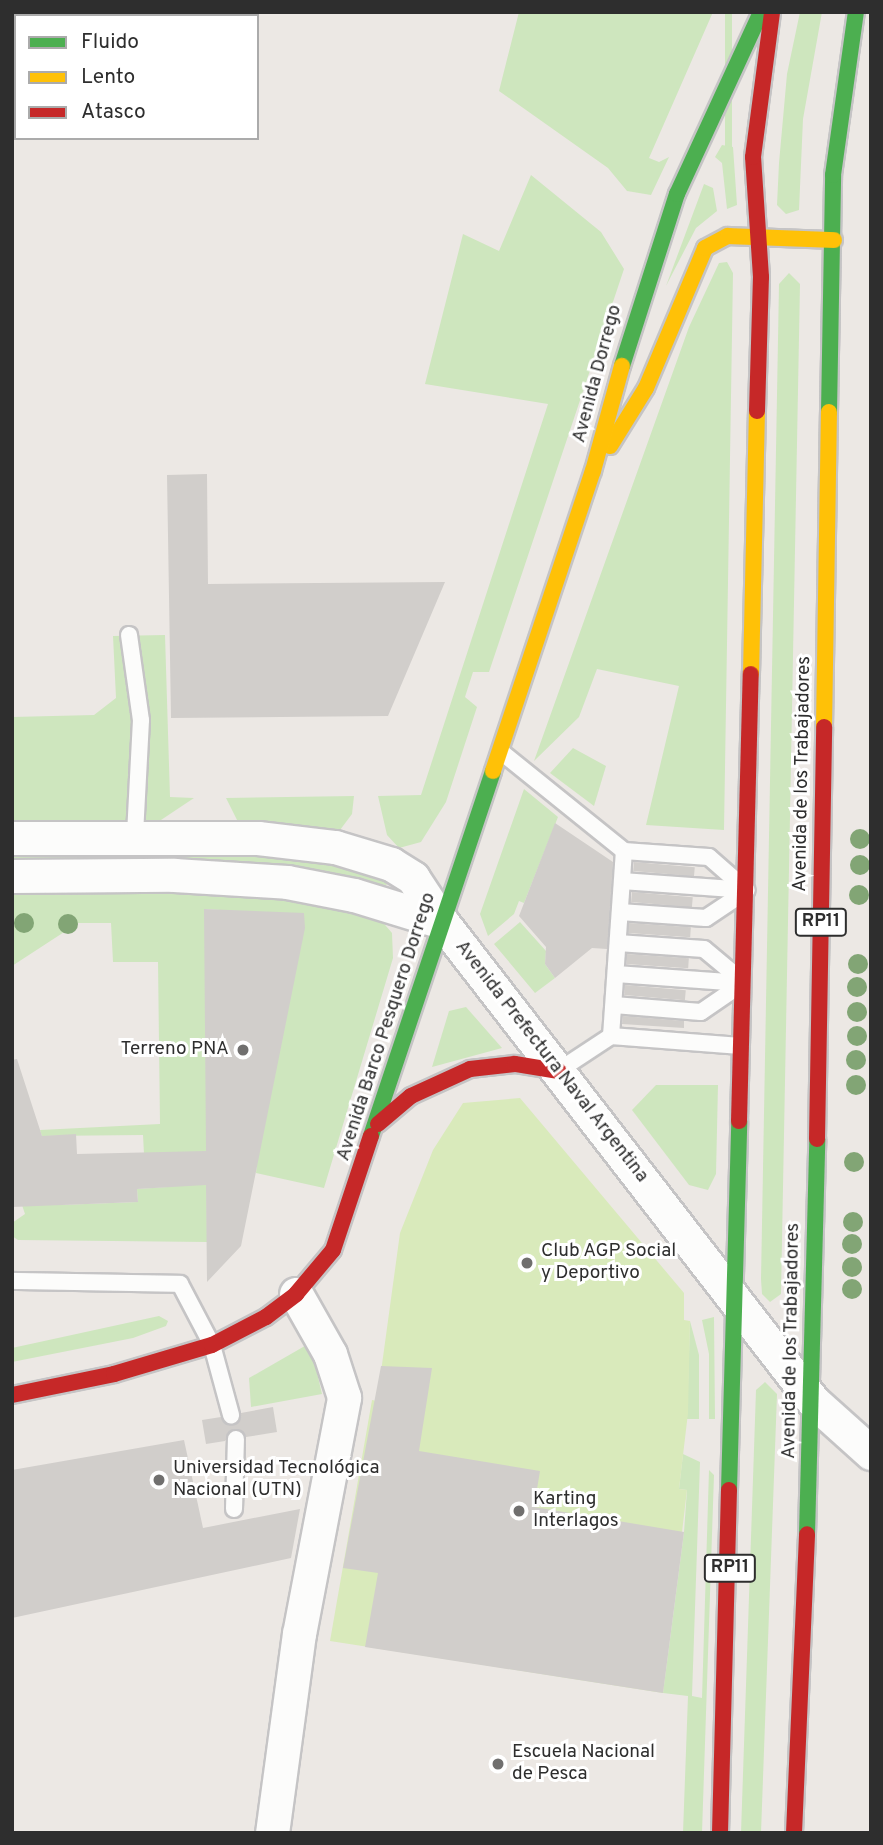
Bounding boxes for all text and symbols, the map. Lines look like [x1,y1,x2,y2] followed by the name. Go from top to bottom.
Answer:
[14,14,259,140] legend
[81,29,139,56] text: Fluido
[81,64,135,91] text: Lento
[81,99,146,126] text: Atasco
[569,303,627,445] street label: Avenida Dorrego
[790,655,816,893] street label: Avenida de los Trabajadores
[333,890,441,1164] street label: Avenida Barco Pesquero Dorrego
[795,908,847,937] road number: RP11
[449,936,653,1188] street label: Avenida Prefectura Naval Argentina
[121,1039,229,1061] place label: Terreno PNA
[235,1042,251,1058] marker: Terreno PNA
[779,1222,805,1460] street label: Avenida de los Trabajadores
[541,1241,677,1285] place label: Club AGP Social y Deportivo
[519,1255,535,1271] marker: Club AGP Social y Deportivo
[173,1458,380,1502] place label: Universidad Tecnológica Nacional (UTN)
[151,1472,167,1488] marker: Universidad Tecnológica Nacional (UTN)
[533,1489,619,1533] place label: Karting Interlagos
[511,1503,527,1519] marker: Karting Interlagos
[704,1554,756,1582] road number: RP11
[512,1742,655,1786] place label: Escuela Nacional de Pesca
[490,1756,506,1772] marker: Escuela Nacional de Pesca

